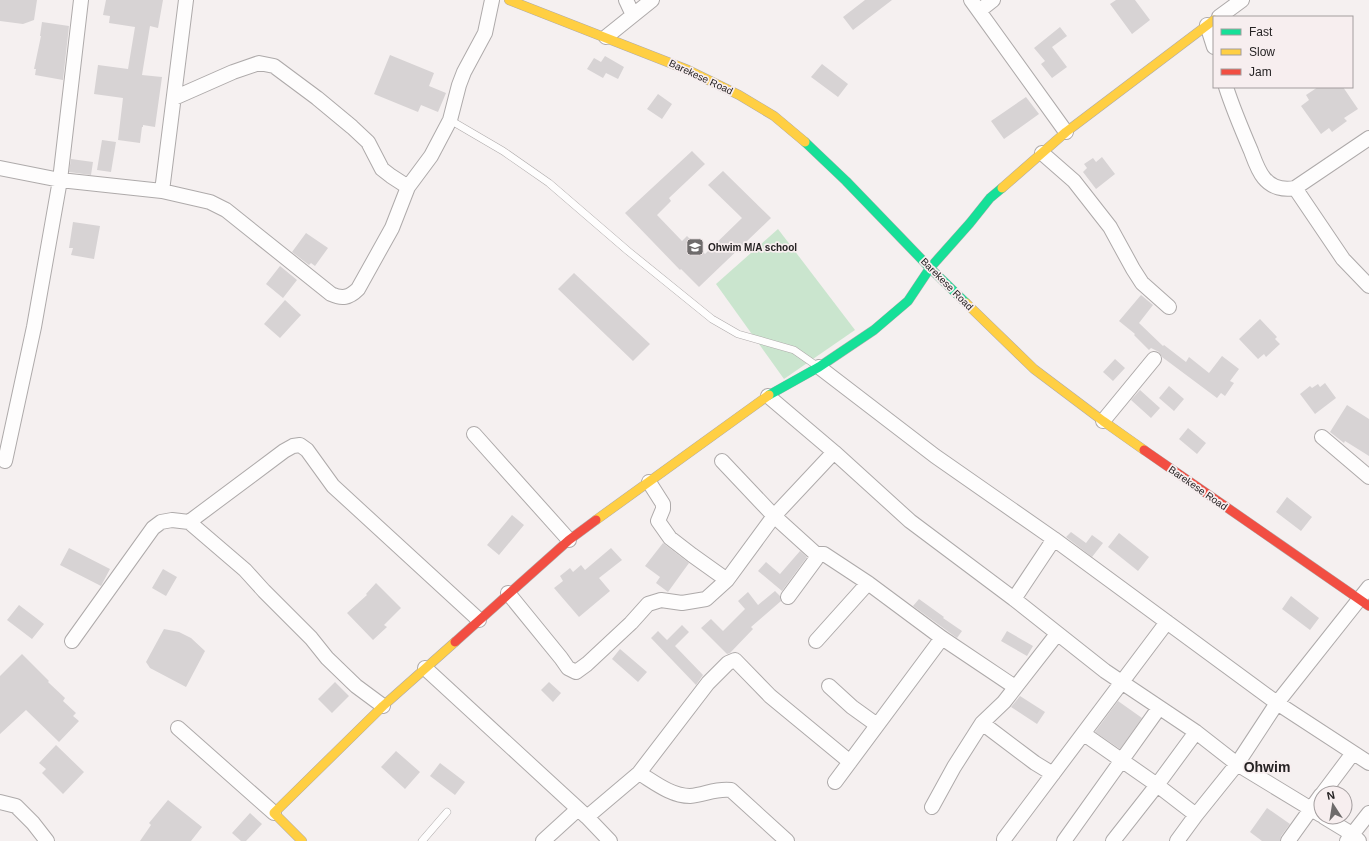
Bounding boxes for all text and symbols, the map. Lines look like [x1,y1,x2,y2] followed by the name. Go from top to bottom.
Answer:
[1213,16,1353,88] legend
[1249,25,1273,39] text: Fast
[1249,45,1275,59] text: Slow
[667,57,735,97] street label: Barekese Road
[1249,65,1272,79] text: Jam
[685,237,705,257] school or university icon: Ohwim M/A school
[708,242,797,253] place label: Ohwim M/A school
[919,256,975,312] street label: Barekese Road
[1167,464,1229,512] street label: Barekese Road
[1244,759,1290,775] district label: Ohwim
[1313,785,1353,825] north arrow
[1326,789,1336,802] text: N

